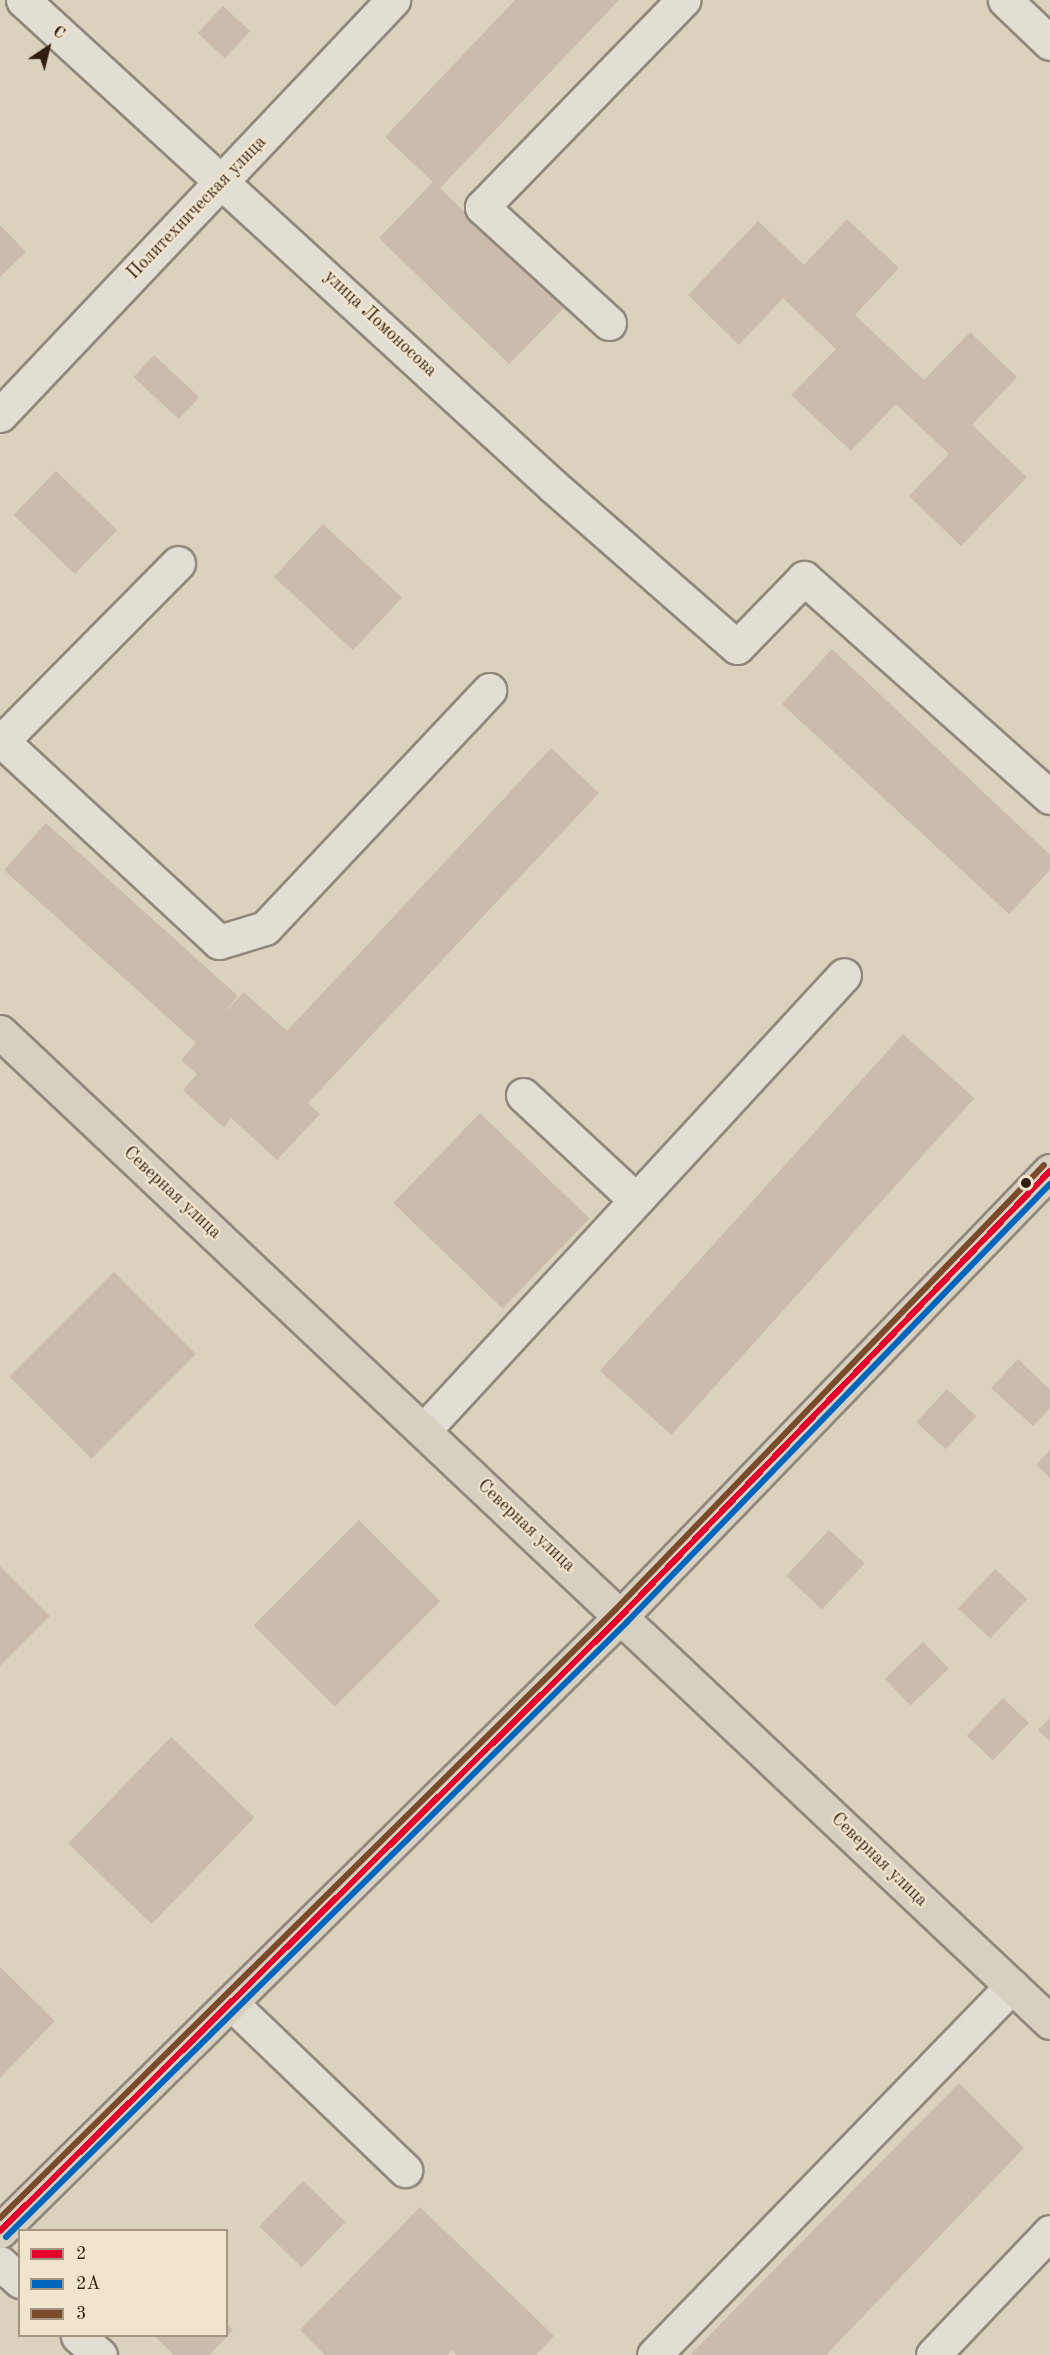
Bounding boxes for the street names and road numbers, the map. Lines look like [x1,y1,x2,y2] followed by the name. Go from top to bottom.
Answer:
[123,132,271,284] street label: Политехническая улица
[319,266,441,382] street label: улица Ломоносова
[119,1142,225,1244] street label: Северная улица
[473,1475,579,1577] street label: Северная улица
[826,1809,932,1911] street label: Северная улица

